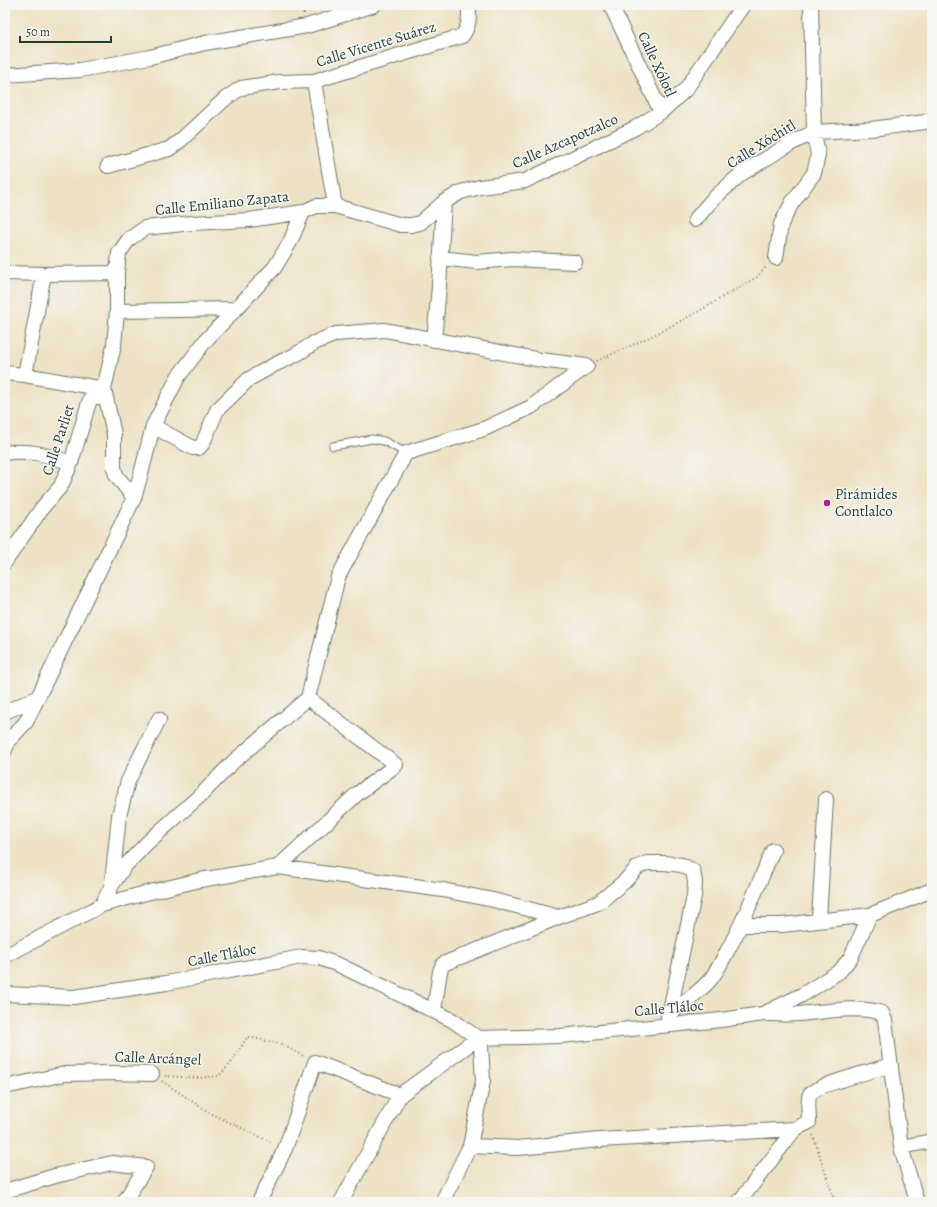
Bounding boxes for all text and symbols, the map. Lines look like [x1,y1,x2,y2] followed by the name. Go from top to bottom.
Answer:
[314,16,438,72] street label: Calle Vicente Suárez
[20,18,111,44] scale bar
[26,24,50,40] text: 50 m
[633,28,681,100] street label: Calle Xólotl
[509,109,621,173] street label: Calle Azcapotzalco
[723,115,799,173] street label: Calle Xóchitl
[154,186,290,220] street label: Calle Emiliano Zapata
[37,402,79,478] street label: Calle Parliet
[835,484,897,521] place label: Pirámides Contlalco
[822,498,832,508] marker: Pirámides Contlalco
[186,939,258,971] street label: Calle Tláloc
[633,995,705,1021] street label: Calle Tláloc
[114,1046,202,1070] street label: Calle Arcángel

